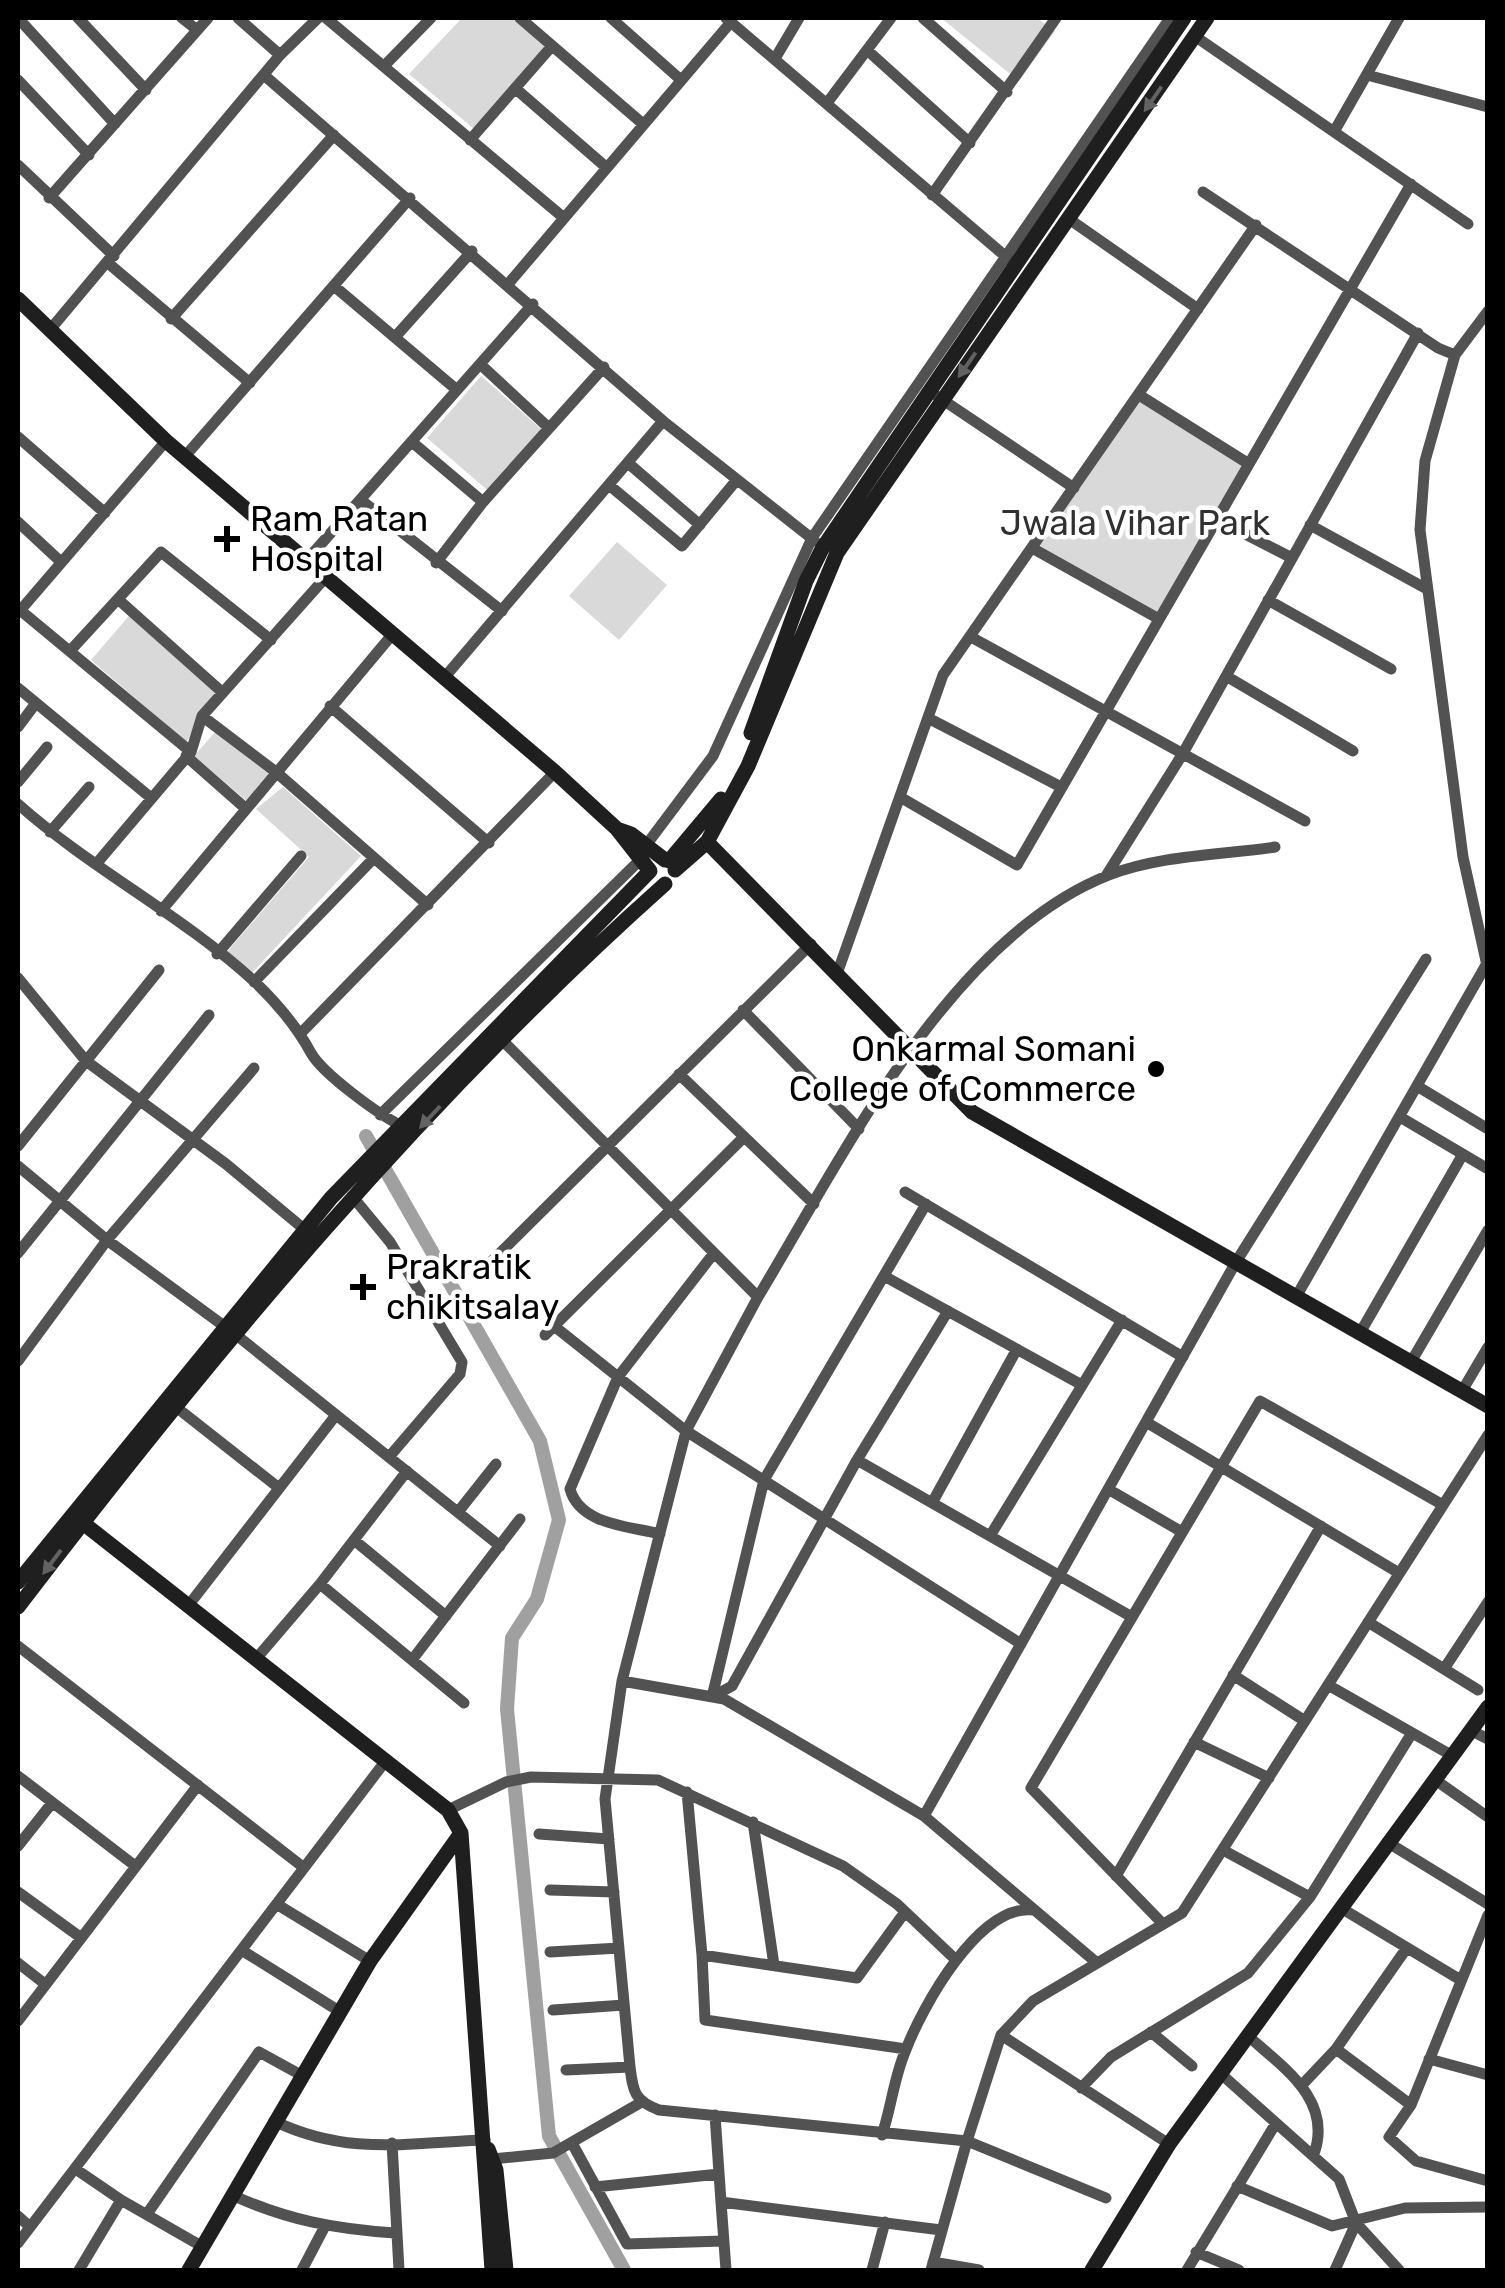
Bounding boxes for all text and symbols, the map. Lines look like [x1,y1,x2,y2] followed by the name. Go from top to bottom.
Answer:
[1144,85,1163,112] one-way arrow
[957,352,977,378] one-way arrow
[250,498,428,580] place label: Ram Ratan Hospital
[1000,502,1270,544] park label: Jwala Vihar Park
[214,526,240,552] marker: Ram Ratan Hospital
[789,1028,1136,1110] place label: Onkarmal Somani College of Commerce
[1145,1058,1167,1080] marker: Onkarmal Somani College of Commerce
[419,1104,442,1128] one-way arrow
[386,1246,559,1328] place label: Prakratik chikitsalay
[350,1274,376,1300] marker: Prakratik chikitsalay
[42,1549,63,1575] one-way arrow

